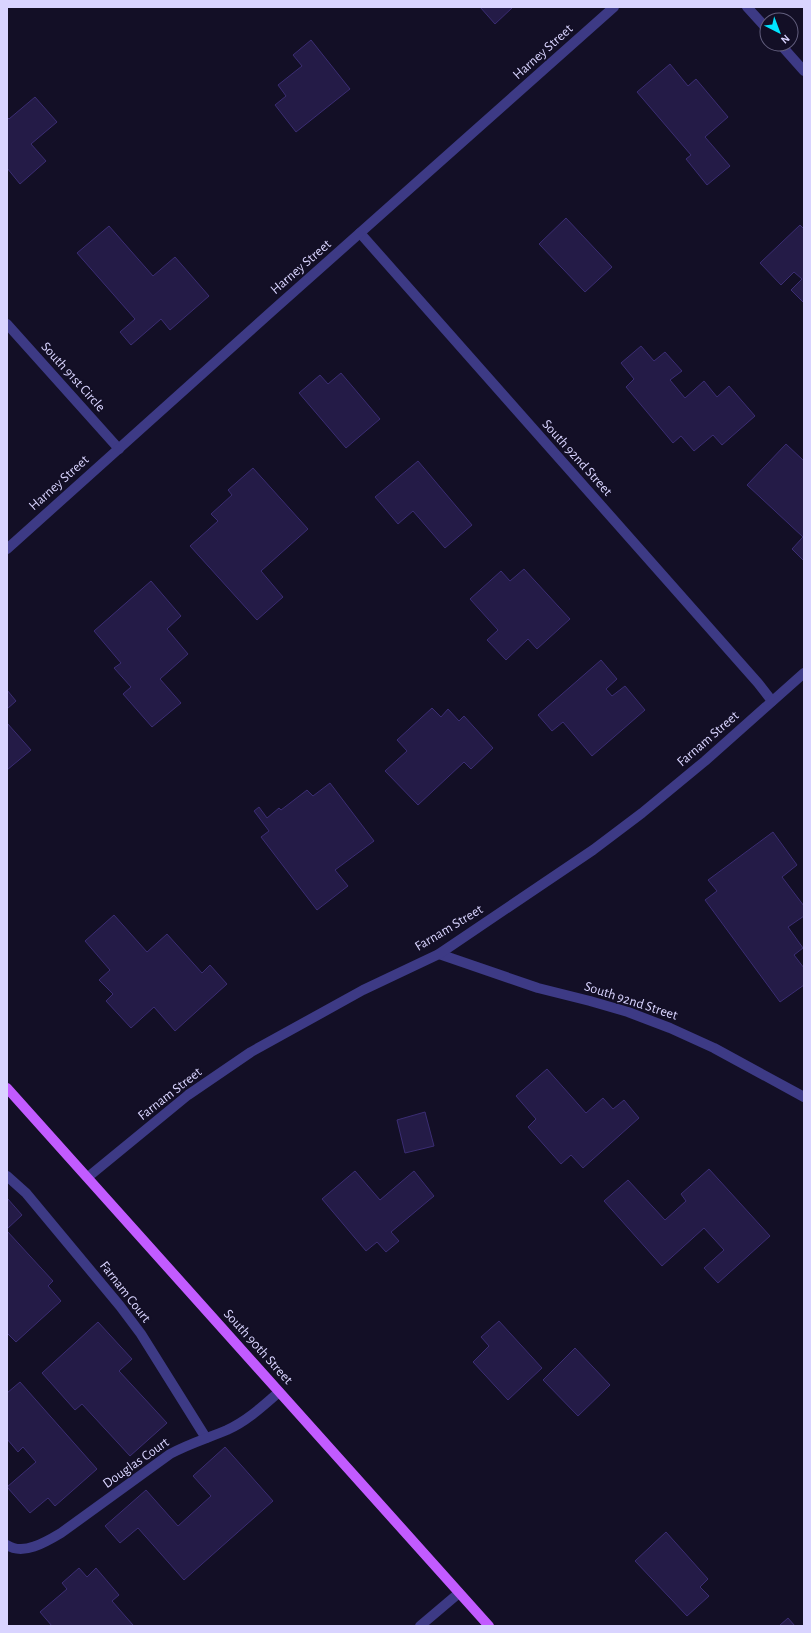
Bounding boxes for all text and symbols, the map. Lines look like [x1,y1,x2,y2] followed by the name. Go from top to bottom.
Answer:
[759,12,799,52] north arrow
[510,21,576,82] street label: Harney Street
[779,32,792,46] text: N
[268,237,334,297] street label: Harney Street
[38,340,108,414] street label: South 91st Circle
[539,417,615,499] street label: South 92nd Street
[26,452,92,513] street label: Harney Street
[675,708,742,769] street label: Farnam Street
[413,902,486,954] street label: Farnam Street
[583,979,680,1023] street label: South 92nd Street
[136,1065,205,1123] street label: Farnam Street
[97,1259,153,1326] street label: Farnam Court
[221,1307,295,1388] street label: South 90th Street
[100,1435,172,1491] street label: Douglas Court

